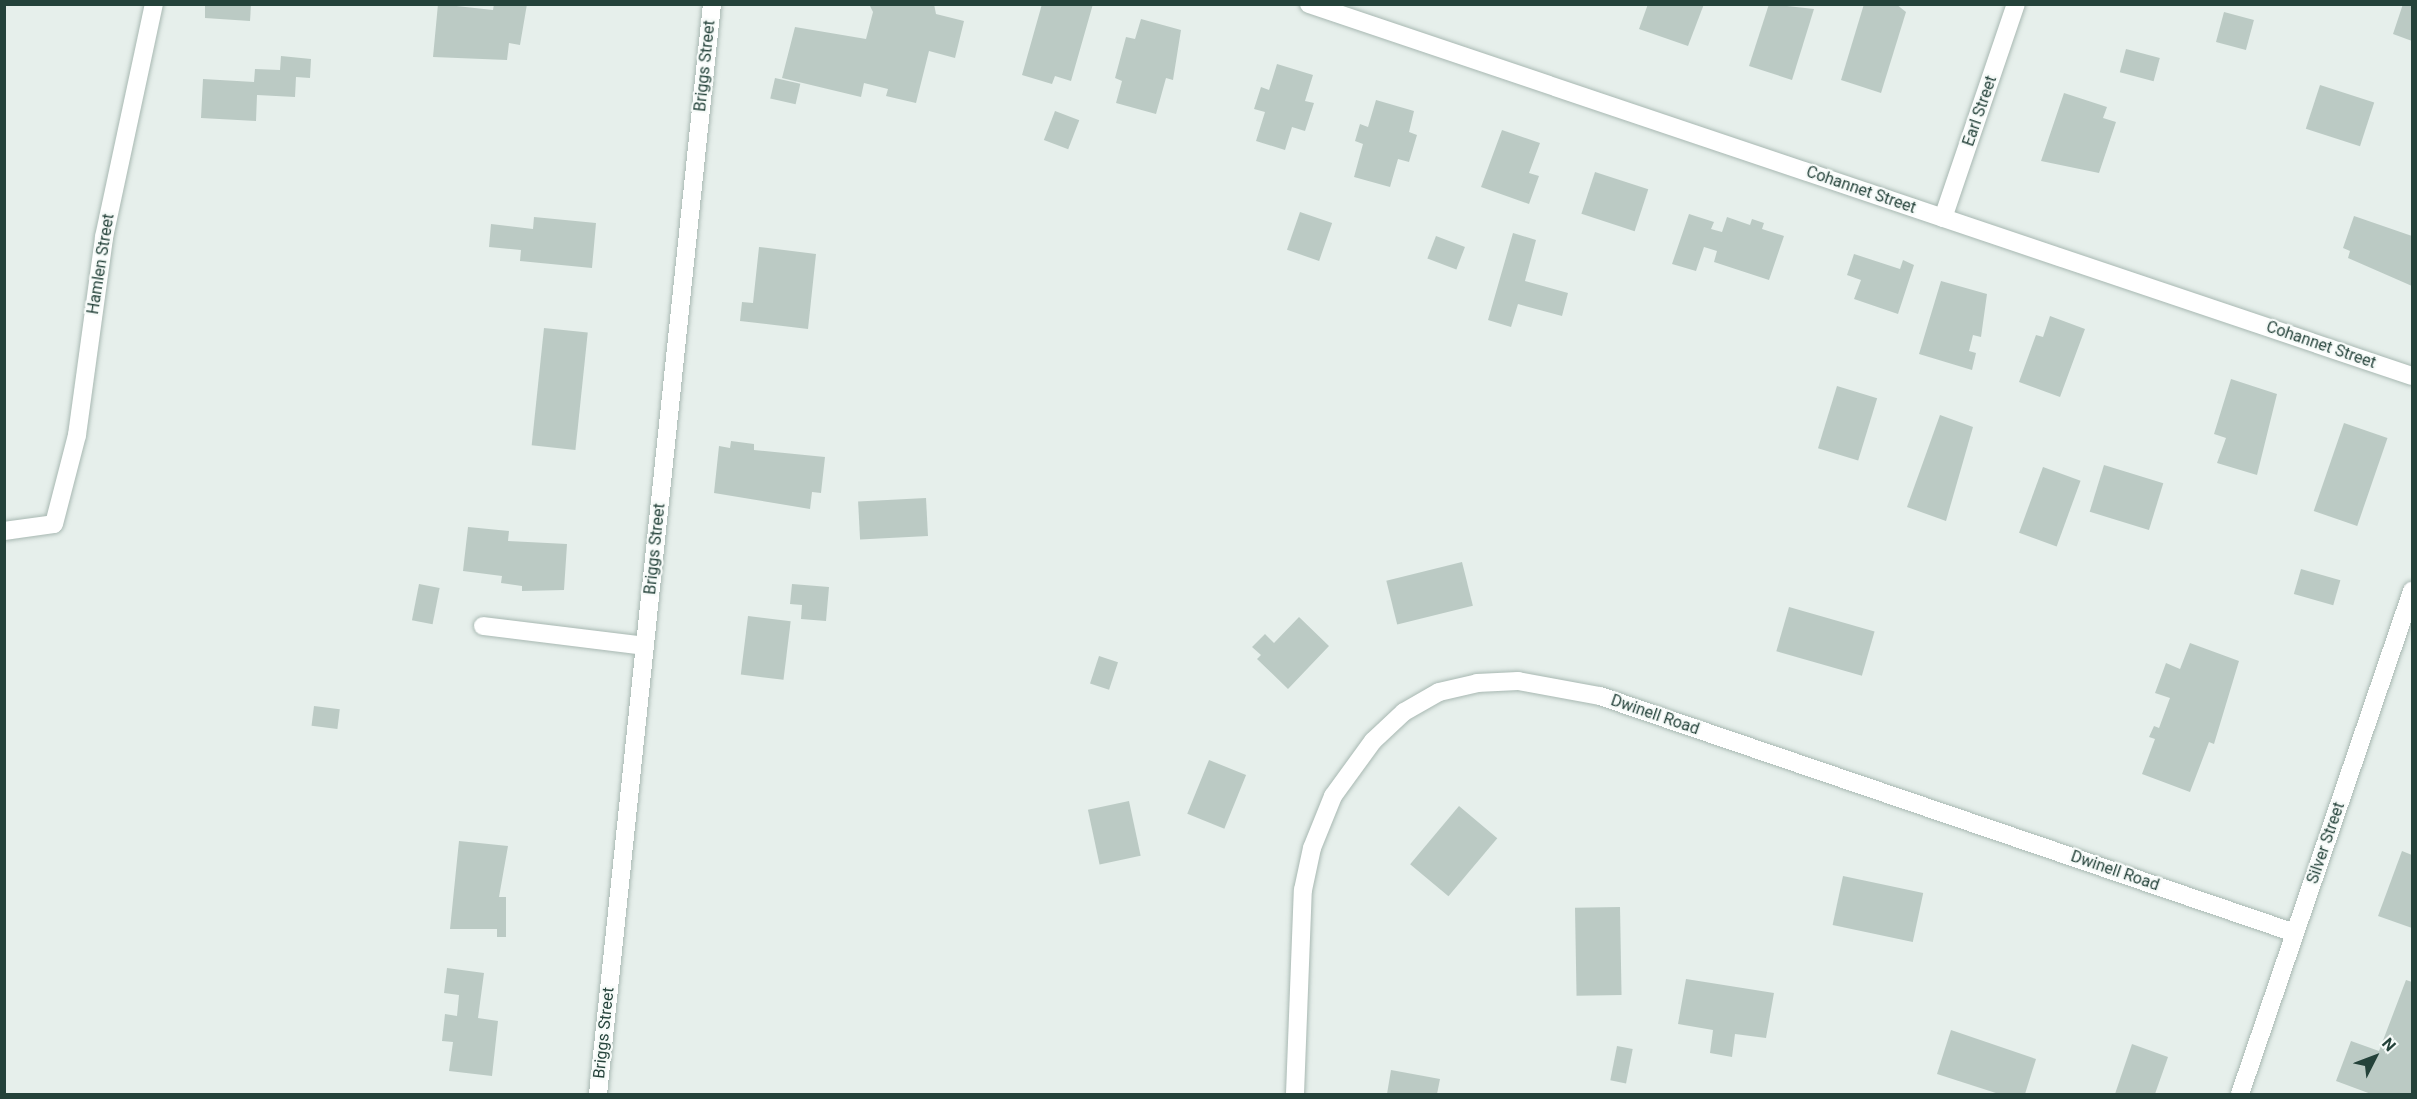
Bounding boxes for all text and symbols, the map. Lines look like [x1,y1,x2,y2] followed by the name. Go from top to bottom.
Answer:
[691,19,719,113] street label: Briggs Street
[1959,73,2001,149] street label: Earl Street
[1804,162,1918,218] street label: Cohannet Street
[84,212,118,316] street label: Hamlen Street
[2264,317,2378,373] street label: Cohannet Street
[641,502,669,596] street label: Briggs Street
[1608,691,1702,739] street label: Dwinell Road
[2303,800,2349,886] street label: Silver Street
[2068,847,2162,895] street label: Dwinell Road
[590,986,618,1080] street label: Briggs Street
[2345,1027,2405,1087] north arrow
[2378,1034,2400,1055] text: N

